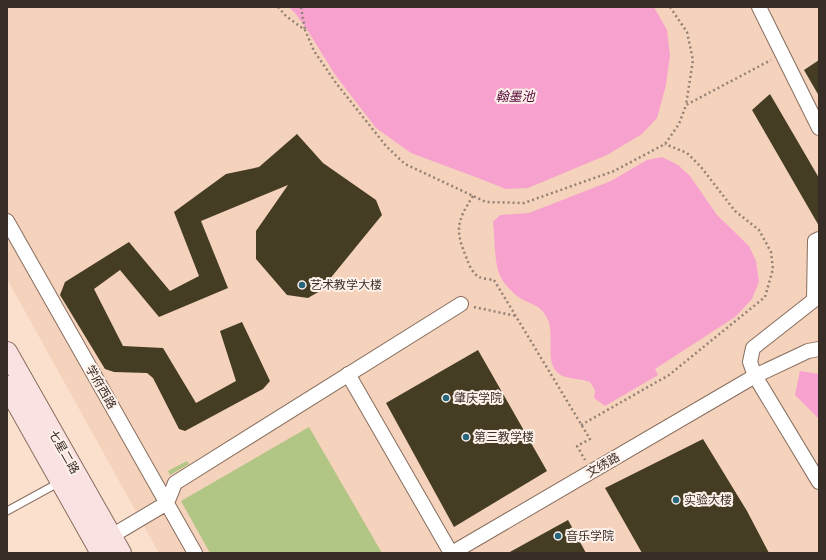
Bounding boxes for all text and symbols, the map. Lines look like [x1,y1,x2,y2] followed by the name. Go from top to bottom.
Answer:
[495,89,536,104] water label: 翰墨池
[310,278,382,292] place label: 艺术教学大楼
[297,280,307,290] marker: 艺术教学大楼
[83,363,119,411] street label: 学府西路
[454,391,502,405] place label: 肇庆学院
[441,393,451,403] marker: 肇庆学院
[46,428,82,476] street label: 七星二路
[474,430,534,444] place label: 第三教学楼
[461,432,471,442] marker: 第三教学楼
[584,450,622,480] street label: 文绣路
[684,493,732,507] place label: 实验大楼
[671,495,681,505] marker: 实验大楼
[566,529,614,543] place label: 音乐学院
[553,531,563,541] marker: 音乐学院

